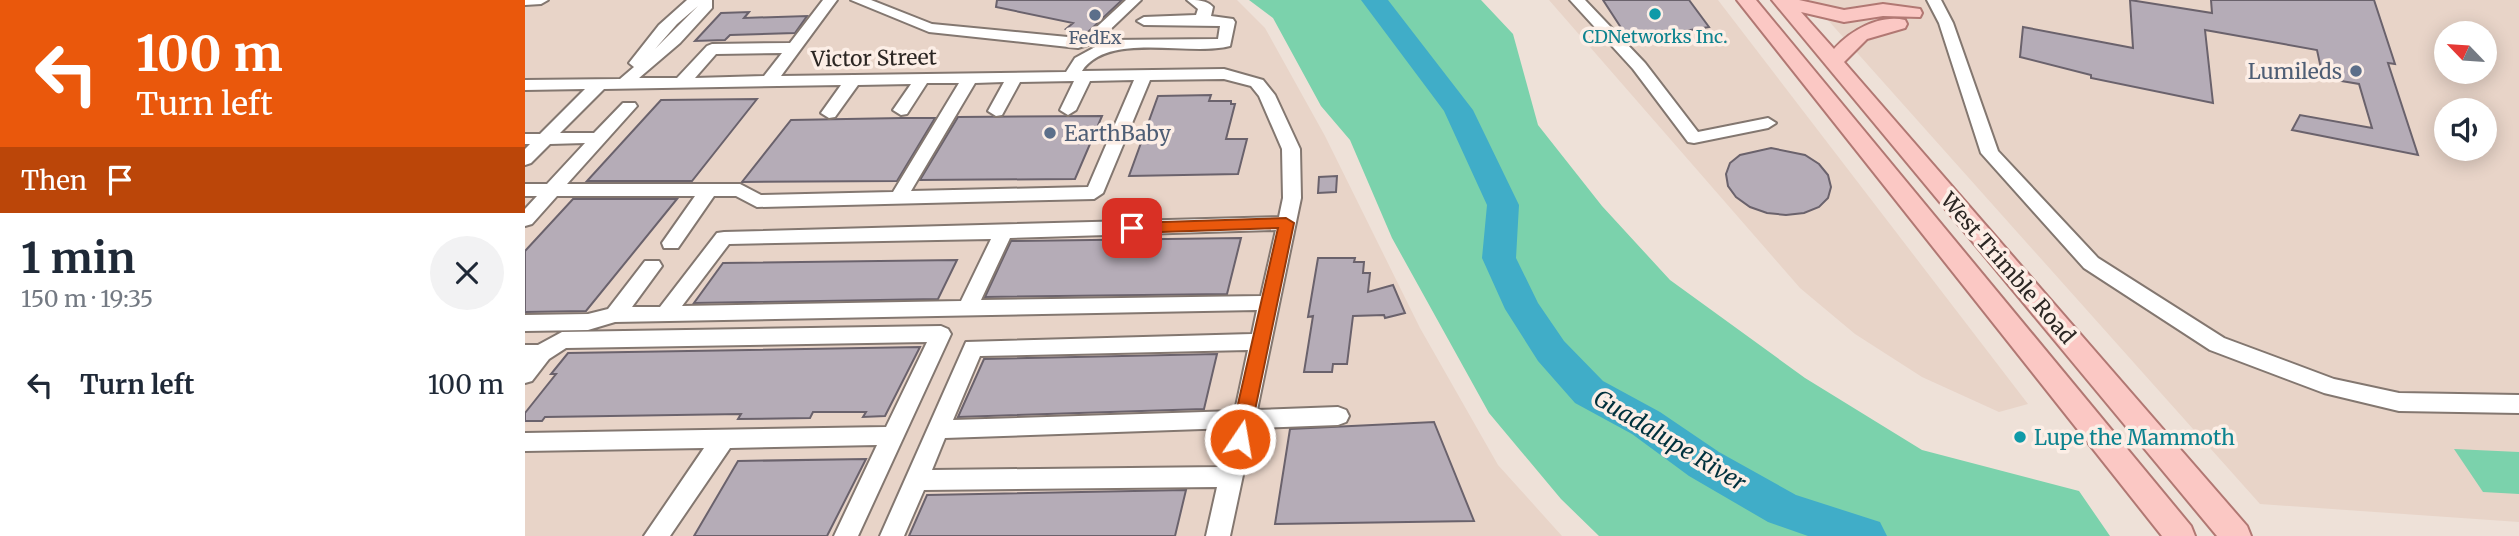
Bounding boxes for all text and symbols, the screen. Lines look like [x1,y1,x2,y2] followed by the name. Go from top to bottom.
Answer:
[1647,6,1663,22] marker: CDNetworks Inc.
[1087,7,1103,23] marker: FedEx
[2434,21,2497,84] north arrow
[2434,21,2497,161] map controls
[136,23,283,84] text: 100 m
[1583,25,1727,48] place label: CDNetworks Inc.
[1068,26,1122,49] place label: FedEx
[21,28,112,119] icon: left
[810,43,937,73] street label: Victor Street
[2248,58,2342,85] place label: Lumileds
[2348,63,2364,79] marker: Lumileds
[136,84,273,124] text: Turn left
[2434,98,2497,161] button: sound
[1064,120,1172,147] place label: EarthBaby
[1042,125,1058,141] marker: EarthBaby
[101,161,139,199] icon: arrive
[21,164,87,197] text: Then
[1934,186,2081,349] street label: West Trimble Road
[1102,198,1162,258] pin
[1113,209,1151,247] icon: arrive
[21,232,135,284] text: 1 min
[430,236,504,310] button: close
[21,284,153,313] text: 150 m · 19:35
[21,366,59,404] icon: left
[80,368,194,401] text: Turn left
[428,368,504,401] text: 100 m
[1589,383,1752,497] water label: Guadalupe River
[1203,402,1277,476] position arrow
[2034,424,2235,451] place label: Lupe the Mammoth
[2012,429,2028,445] marker: Lupe the Mammoth

